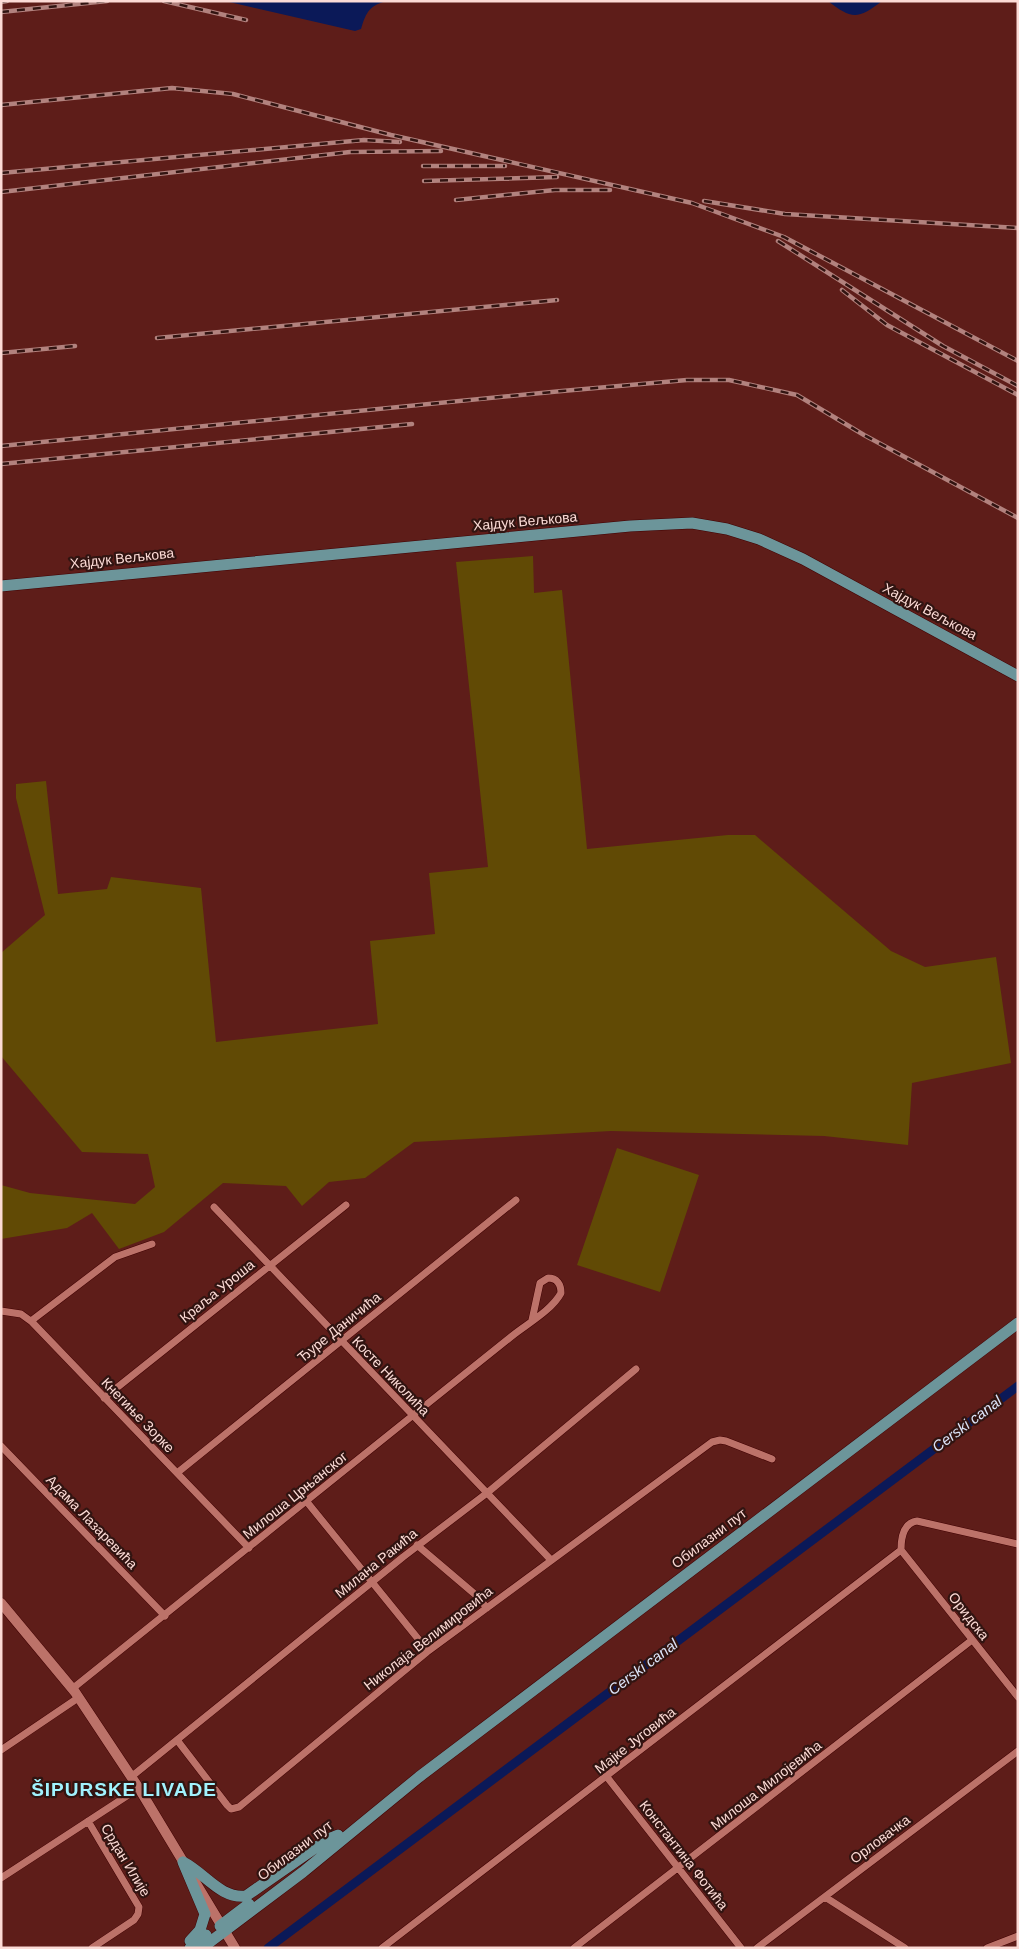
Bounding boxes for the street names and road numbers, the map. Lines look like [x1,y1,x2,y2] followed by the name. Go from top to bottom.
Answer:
[472,508,578,534] street label: Хајдук Вељкова
[69,545,175,571] street label: Хајдук Вељкова
[880,579,980,643] street label: Хајдук Вељкова
[177,1256,258,1326] street label: Краља Уроша
[294,1289,384,1365] street label: Ђуре Даничића
[349,1333,433,1419] street label: Косте Николића
[98,1374,178,1456] street label: Кнегиње Зорке
[240,1448,350,1542] street label: Милоша Црњанског
[43,1472,141,1572] street label: Адама Лазаревића
[668,1504,750,1571] street label: Обилазни пут
[332,1525,420,1601] street label: Милана Ракића
[360,1583,496,1693] street label: Николаја Велимировића
[945,1589,993,1643] street label: Оридска
[591,1703,679,1777] street label: Мајке Југовића
[708,1737,825,1833] street label: Милоша Милојевића
[636,1797,732,1913] street label: Константина Фотића
[847,1811,913,1867] street label: Орловачка
[254,1816,336,1883] street label: Обилазни пут
[98,1821,154,1899] street label: Срдан Илије

